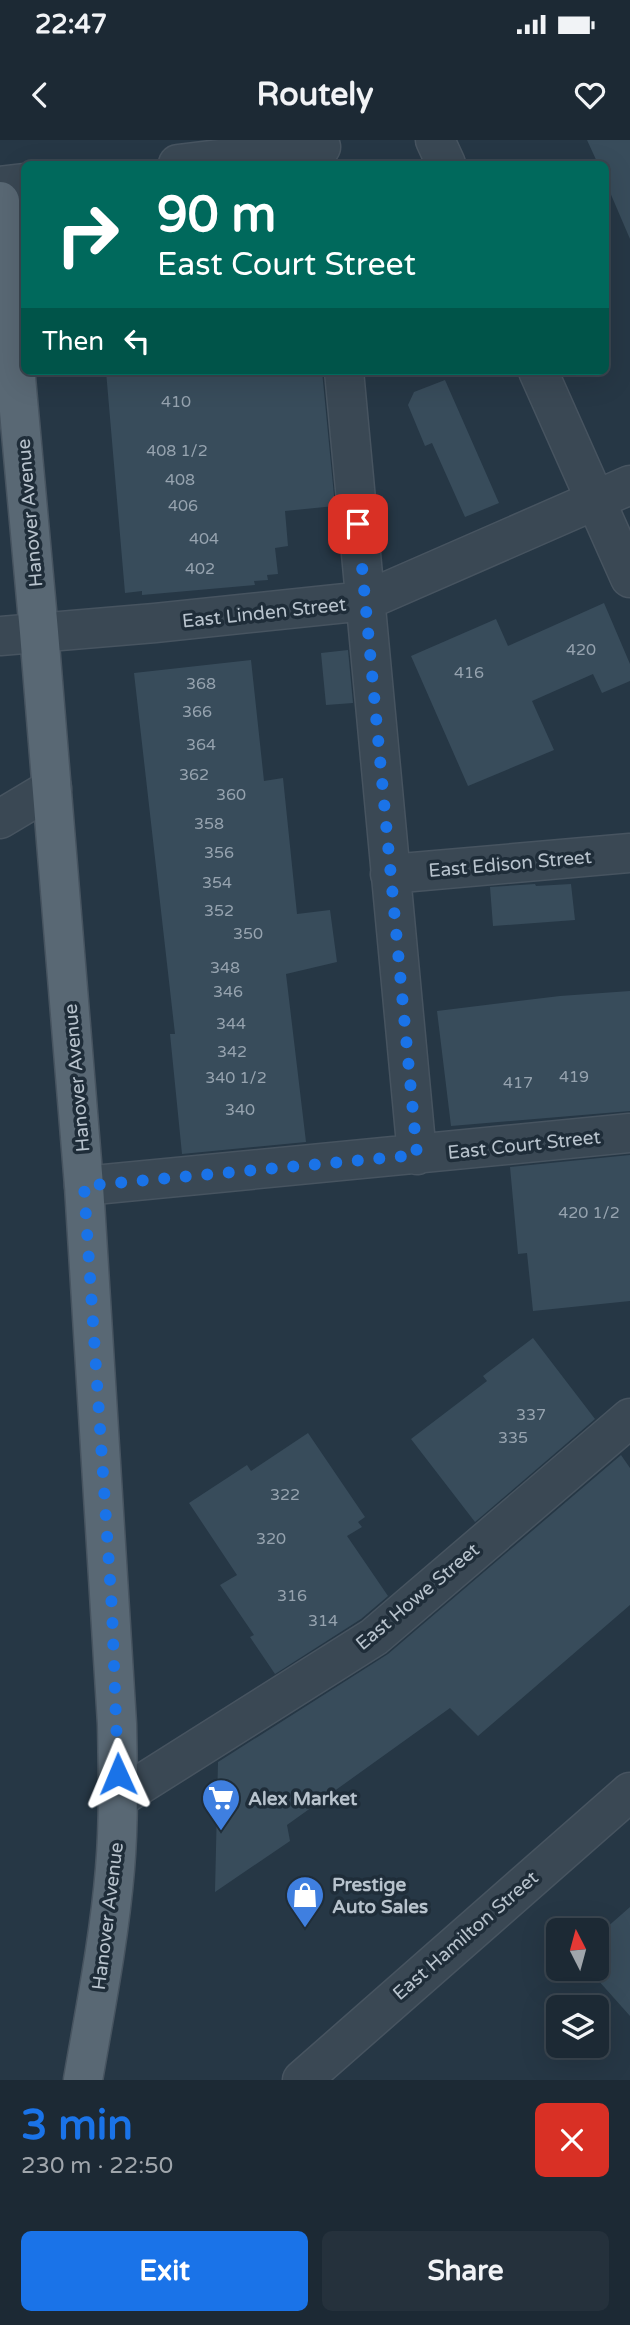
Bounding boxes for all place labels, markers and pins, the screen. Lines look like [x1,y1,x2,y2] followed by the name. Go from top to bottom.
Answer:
[328,494,388,554] pin
[200,1777,242,1832] supermarket icon: Alex Market
[248,1788,358,1810] place label: Alex Market
[284,1874,326,1929] shop icon: Prestige Auto Sales
[332,1874,428,1918] place label: Prestige Auto Sales

